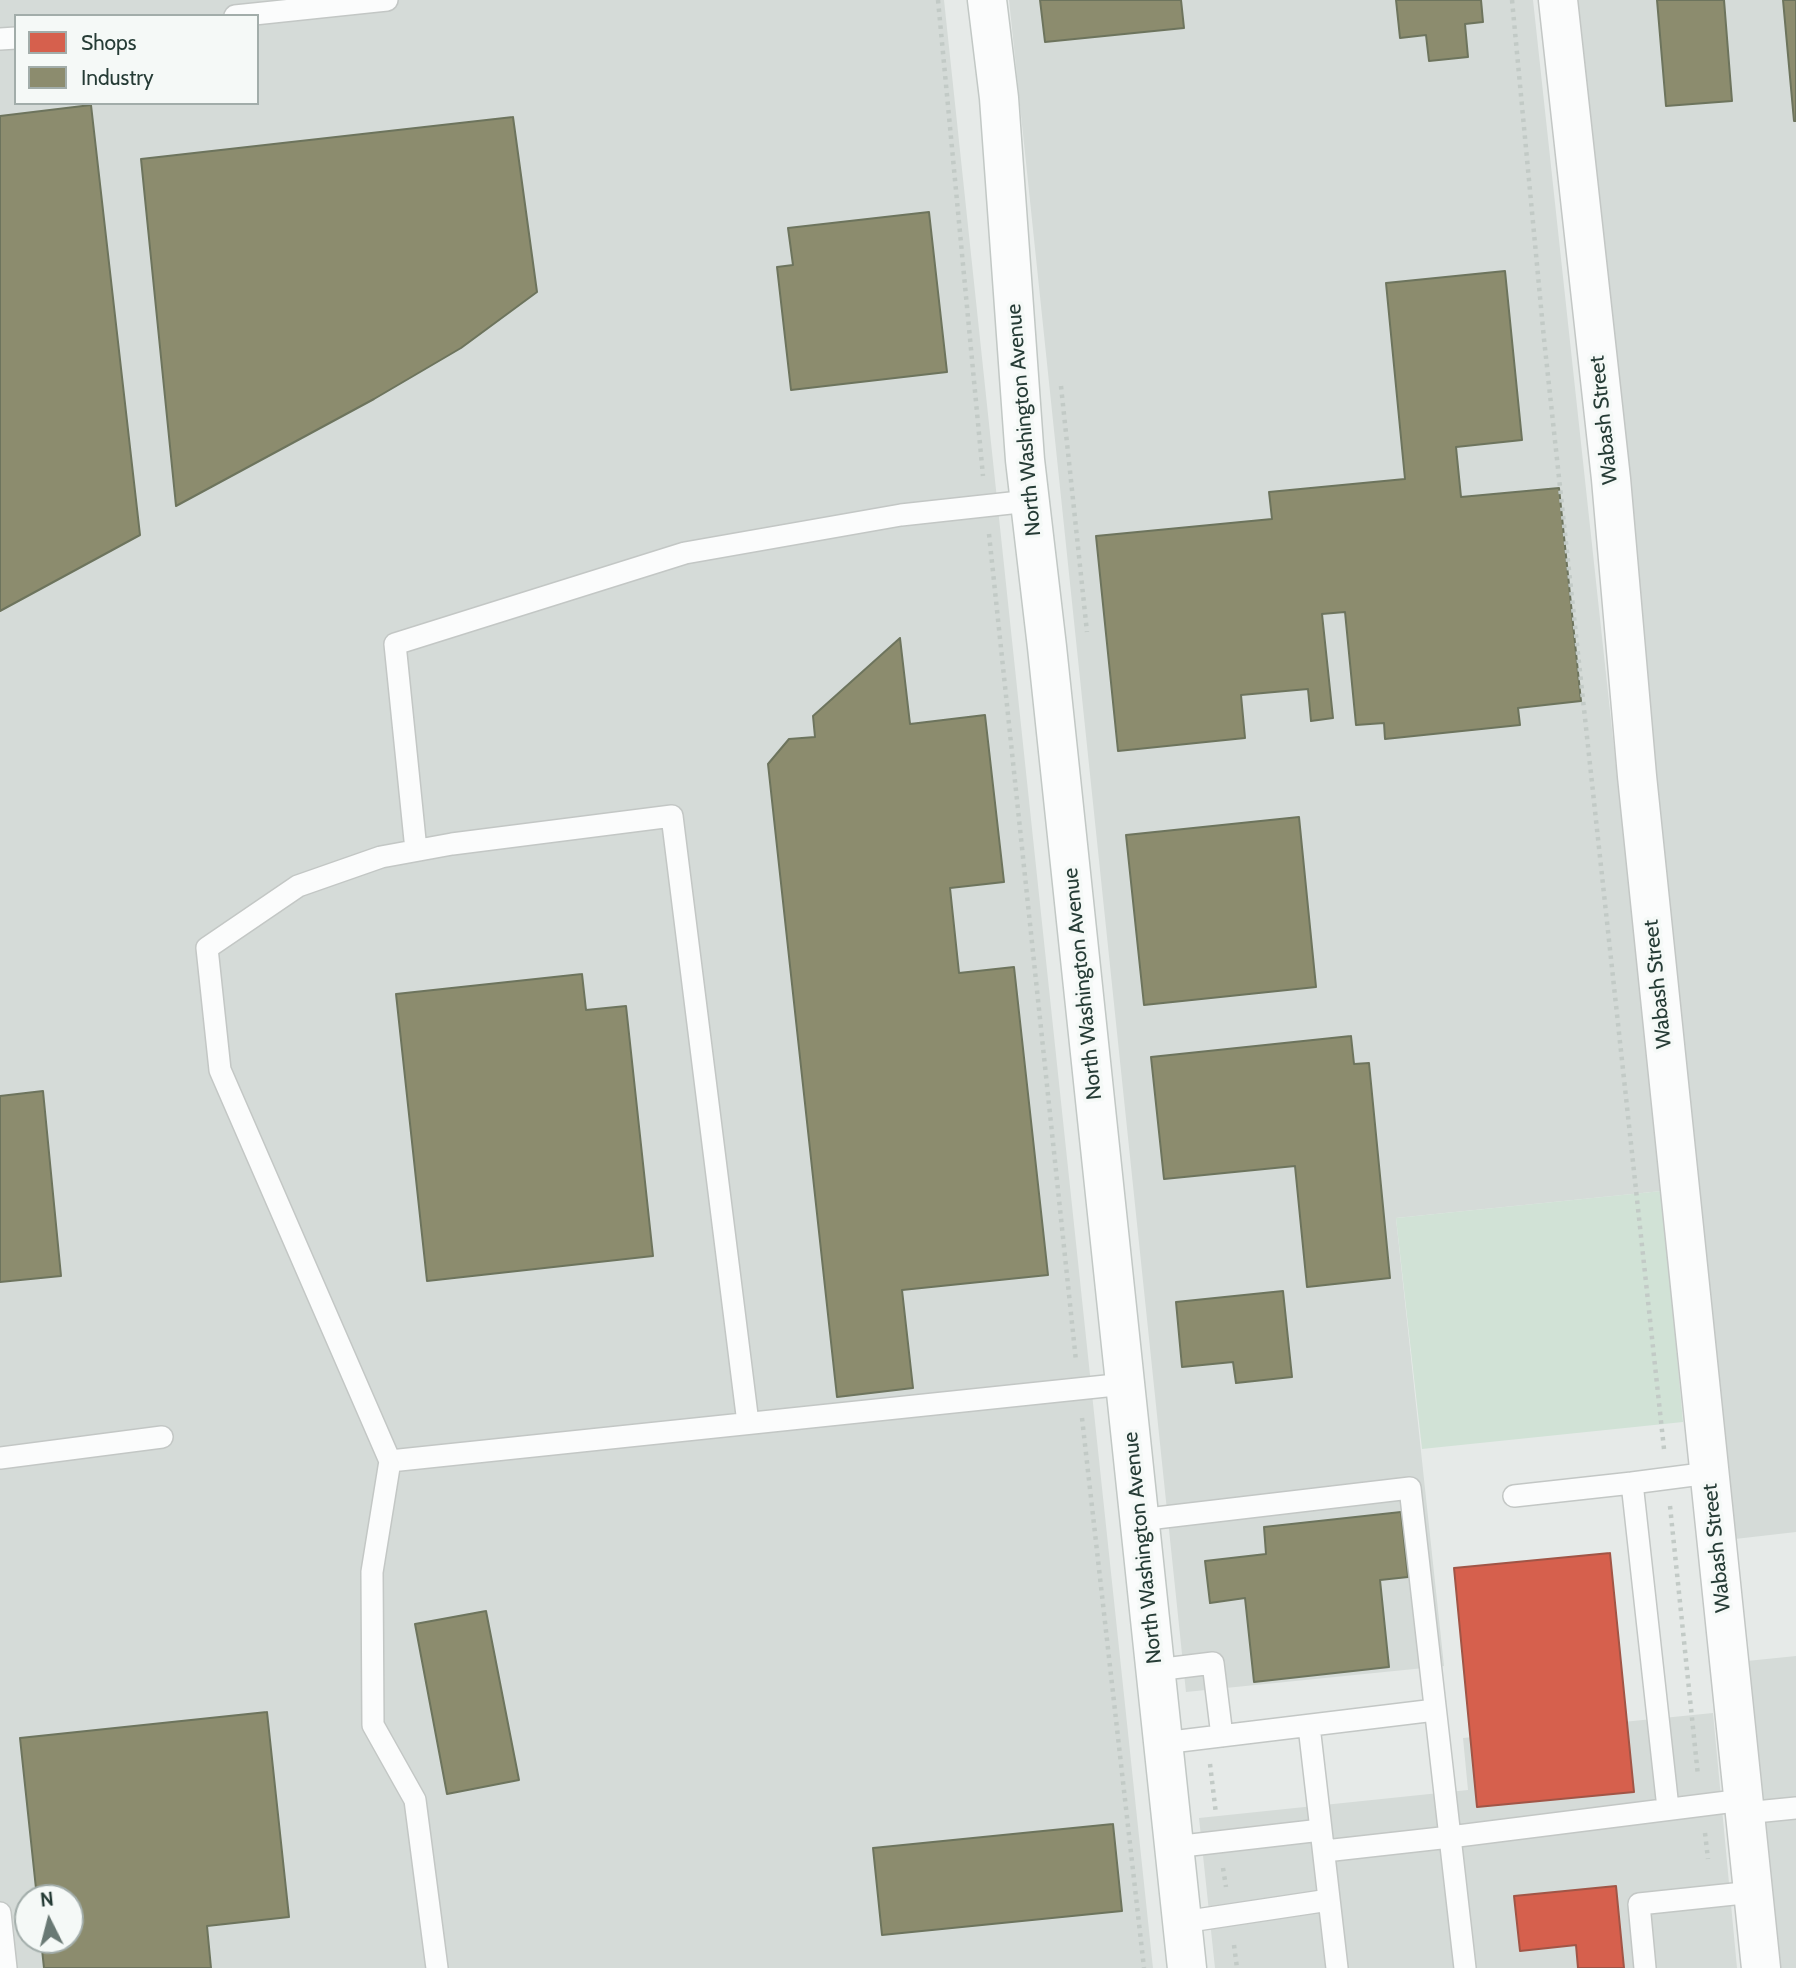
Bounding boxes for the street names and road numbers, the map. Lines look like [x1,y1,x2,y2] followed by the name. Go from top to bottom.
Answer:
[1001,303,1047,537] street label: North Washington Avenue
[1585,354,1623,486] street label: Wabash Street
[1058,867,1108,1101] street label: North Washington Avenue
[1639,918,1677,1050] street label: Wabash Street
[1118,1431,1168,1665] street label: North Washington Avenue
[1698,1482,1736,1614] street label: Wabash Street

